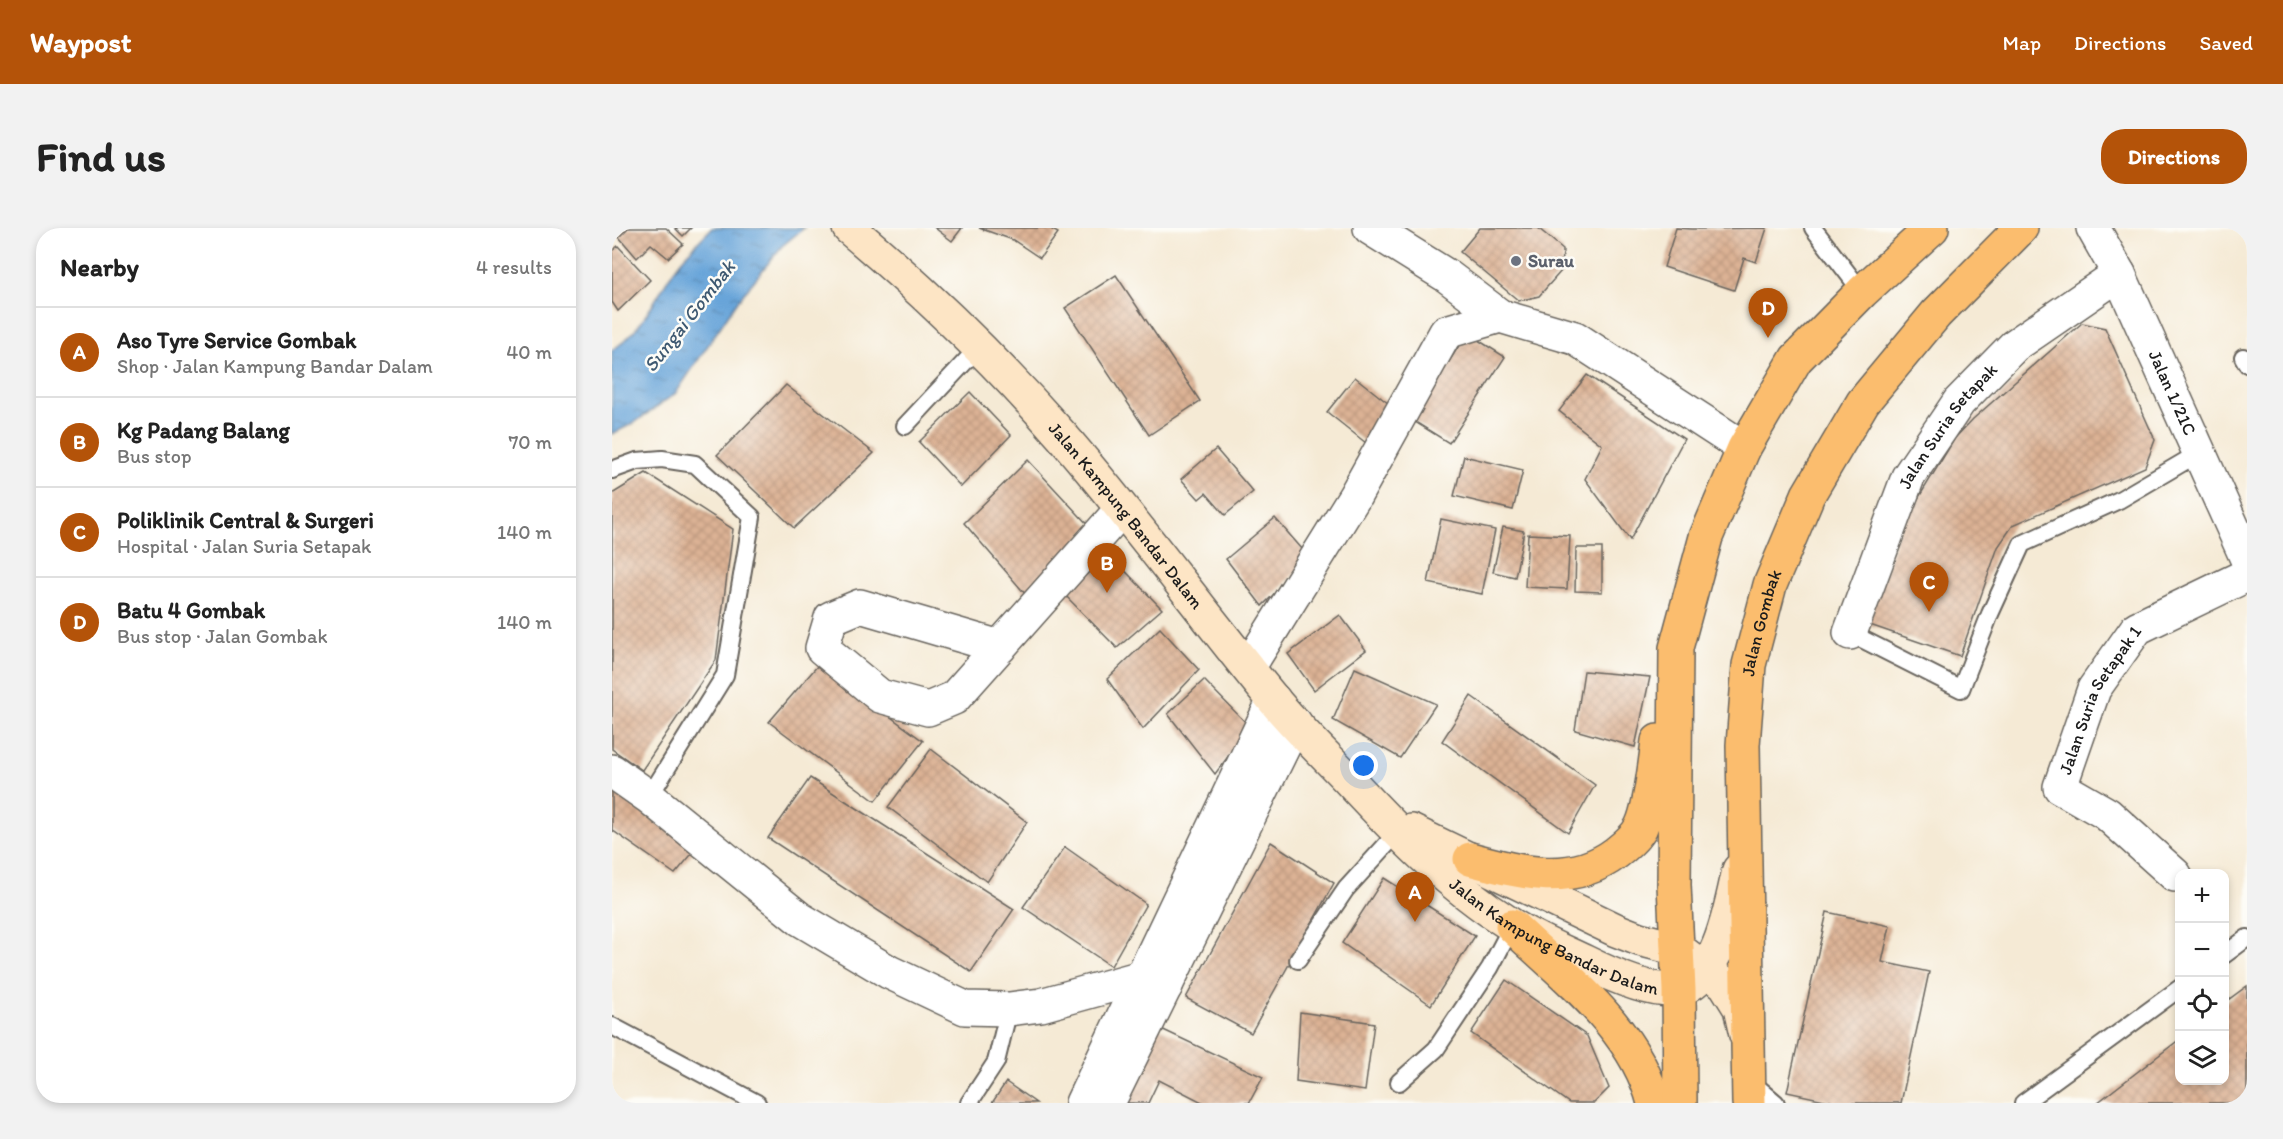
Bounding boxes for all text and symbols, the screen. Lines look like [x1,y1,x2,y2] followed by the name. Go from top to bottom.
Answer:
[30,25,132,59] text: Waypost
[2003,30,2041,55] text: Map
[2074,30,2166,55] text: Directions
[2199,30,2253,55] text: Saved
[2101,129,2247,184] button: Directions
[36,131,166,182] text: Find us
[1528,250,1575,272] place label: Surau
[60,251,139,283] text: Nearby
[638,254,741,376] water label: Sungai Gombak
[1509,254,1523,268] marker: Surau
[476,255,552,279] text: 4 results
[1748,288,1788,338] pin: D
[117,327,356,354] text: Aso Tyre Service Gombak
[73,340,86,364] text: A
[506,340,552,364] text: 40 m
[2144,347,2201,439] street label: Jalan 1/21C
[117,354,433,378] text: Shop · Jalan Kampung Bandar Dalam
[1894,358,2002,492] street label: Jalan Suria Setapak
[117,417,290,444] text: Kg Padang Balang
[1043,418,1207,614] street label: Jalan Kampung Bandar Dalam
[73,430,86,454] text: B
[508,430,552,454] text: 70 m
[117,444,192,468] text: Bus stop
[117,507,374,534] text: Poliklinik Central & Surgeri
[73,520,86,544] text: C
[497,520,552,544] text: 140 m
[117,534,371,558] text: Hospital · Jalan Suria Setapak
[1088,544,1126,593] pin: B
[1910,562,1948,612] pin: C
[1737,566,1786,677] street label: Jalan Gombak
[117,597,265,624] text: Batu 4 Gombak
[73,610,86,634] text: D
[497,610,552,634] text: 140 m
[2054,621,2146,777] street label: Jalan Suria Setapak 1
[117,624,328,648] text: Bus stop · Jalan Gombak
[1349,751,1378,780] your location
[2175,869,2229,1085] map controls
[2175,869,2229,923] button: +
[1396,872,1434,922] pin: A
[1445,873,1661,1000] street label: Jalan Kampung Bandar Dalam
[2175,923,2229,977] button: −
[2175,977,2229,1031] button: locate
[2175,1031,2229,1085] button: layers

